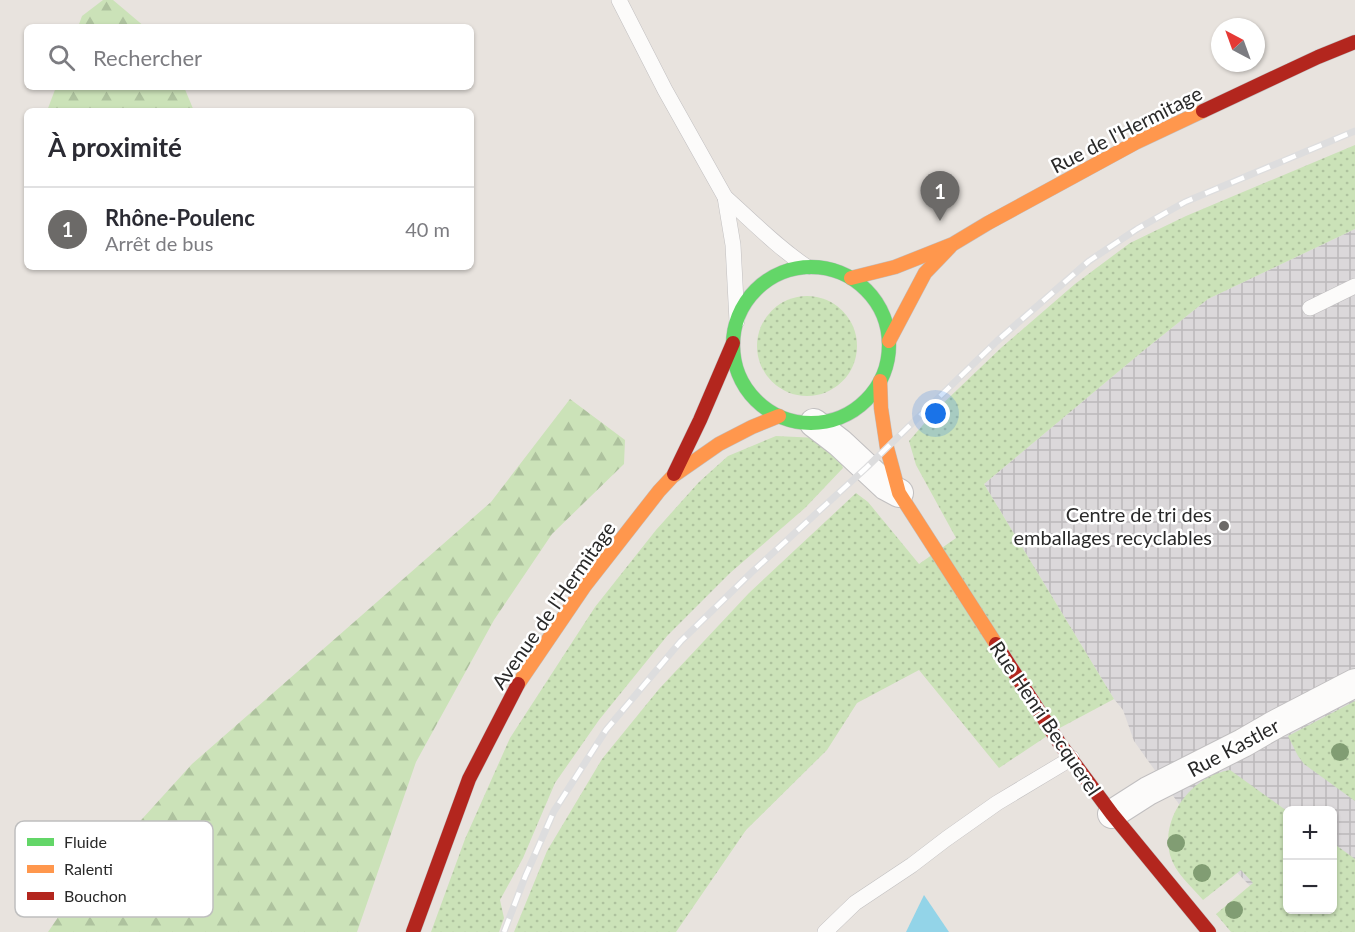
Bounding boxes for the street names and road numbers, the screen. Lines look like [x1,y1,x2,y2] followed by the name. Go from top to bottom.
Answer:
[1046,80,1206,178] street label: Rue de l'Hermitage
[486,517,620,693] street label: Avenue de l'Hermitage
[986,636,1106,800] street label: Rue Henri Becquerel
[1183,712,1284,781] street label: Rue Kastler

